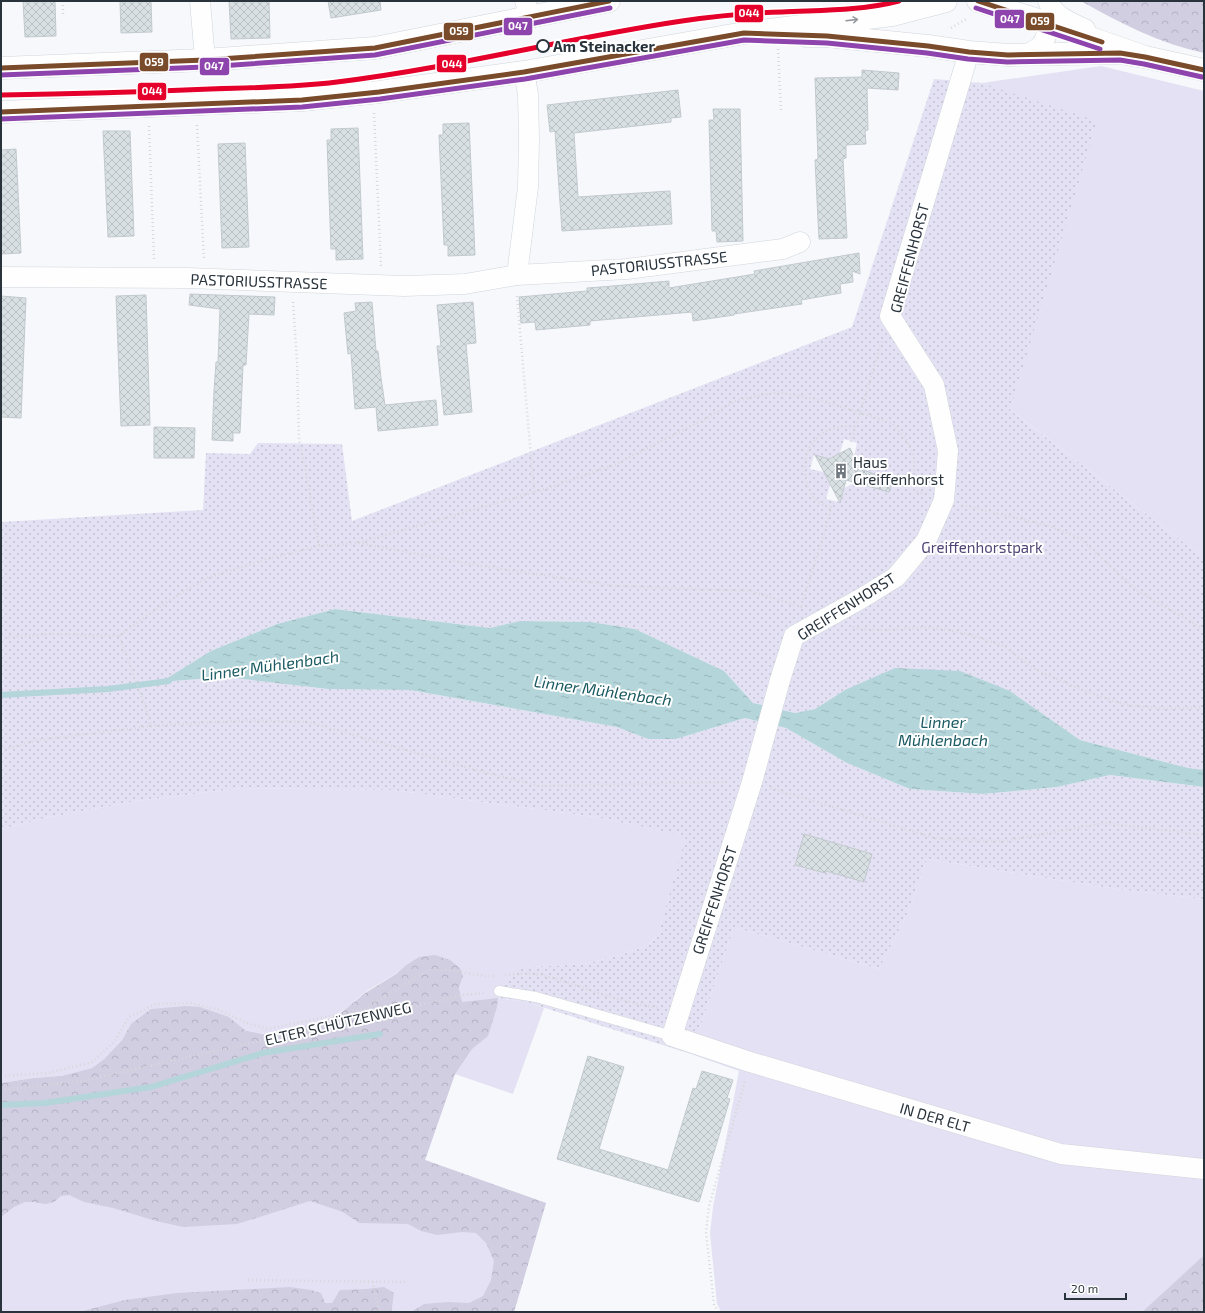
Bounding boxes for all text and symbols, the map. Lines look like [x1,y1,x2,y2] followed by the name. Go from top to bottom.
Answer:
[734,4,764,23] line badge: 044
[739,6,759,19] text: 044
[994,9,1025,29] line badge: 047
[1000,12,1020,25] text: 047
[1025,12,1055,31] line badge: 059
[1030,14,1050,27] text: 059
[845,16,858,24] one-way arrow
[503,17,533,36] line badge: 047
[508,19,528,32] text: 047
[443,22,474,41] line badge: 059
[449,24,469,37] text: 059
[553,37,656,55] place label: Am Steinacker
[536,39,550,53] marker: Am Steinacker
[139,52,169,72] line badge: 059
[436,54,467,73] line badge: 044
[144,55,164,68] text: 059
[199,57,230,76] line badge: 047
[442,57,462,70] text: 044
[204,59,224,72] text: 047
[137,82,167,101] line badge: 044
[142,84,162,97] text: 044
[886,201,932,315] street label: GREIFFENHORST
[590,247,728,279] street label: PASTORIUSSTRASSE
[190,270,328,292] street label: PASTORIUSSTRASSE
[853,453,944,488] place label: Haus Greiffenhorst
[832,462,850,480] building icon: Haus Greiffenhorst
[921,538,1043,556] park label: Greiffenhorstpark
[793,568,899,643] street label: GREIFFENHORST
[200,646,340,684] water label: Linner Mühlenbach
[533,671,673,709] water label: Linner Mühlenbach
[898,712,988,749] water label: Linner Mühlenbach
[688,843,740,956] street label: GREIFFENHORST
[263,997,413,1049] street label: ELTER SCHÜTZENWEG
[898,1098,972,1136] street label: IN DER ELT
[1065,1275,1126,1301] scale bar
[1071,1281,1098,1295] text: 20 m

